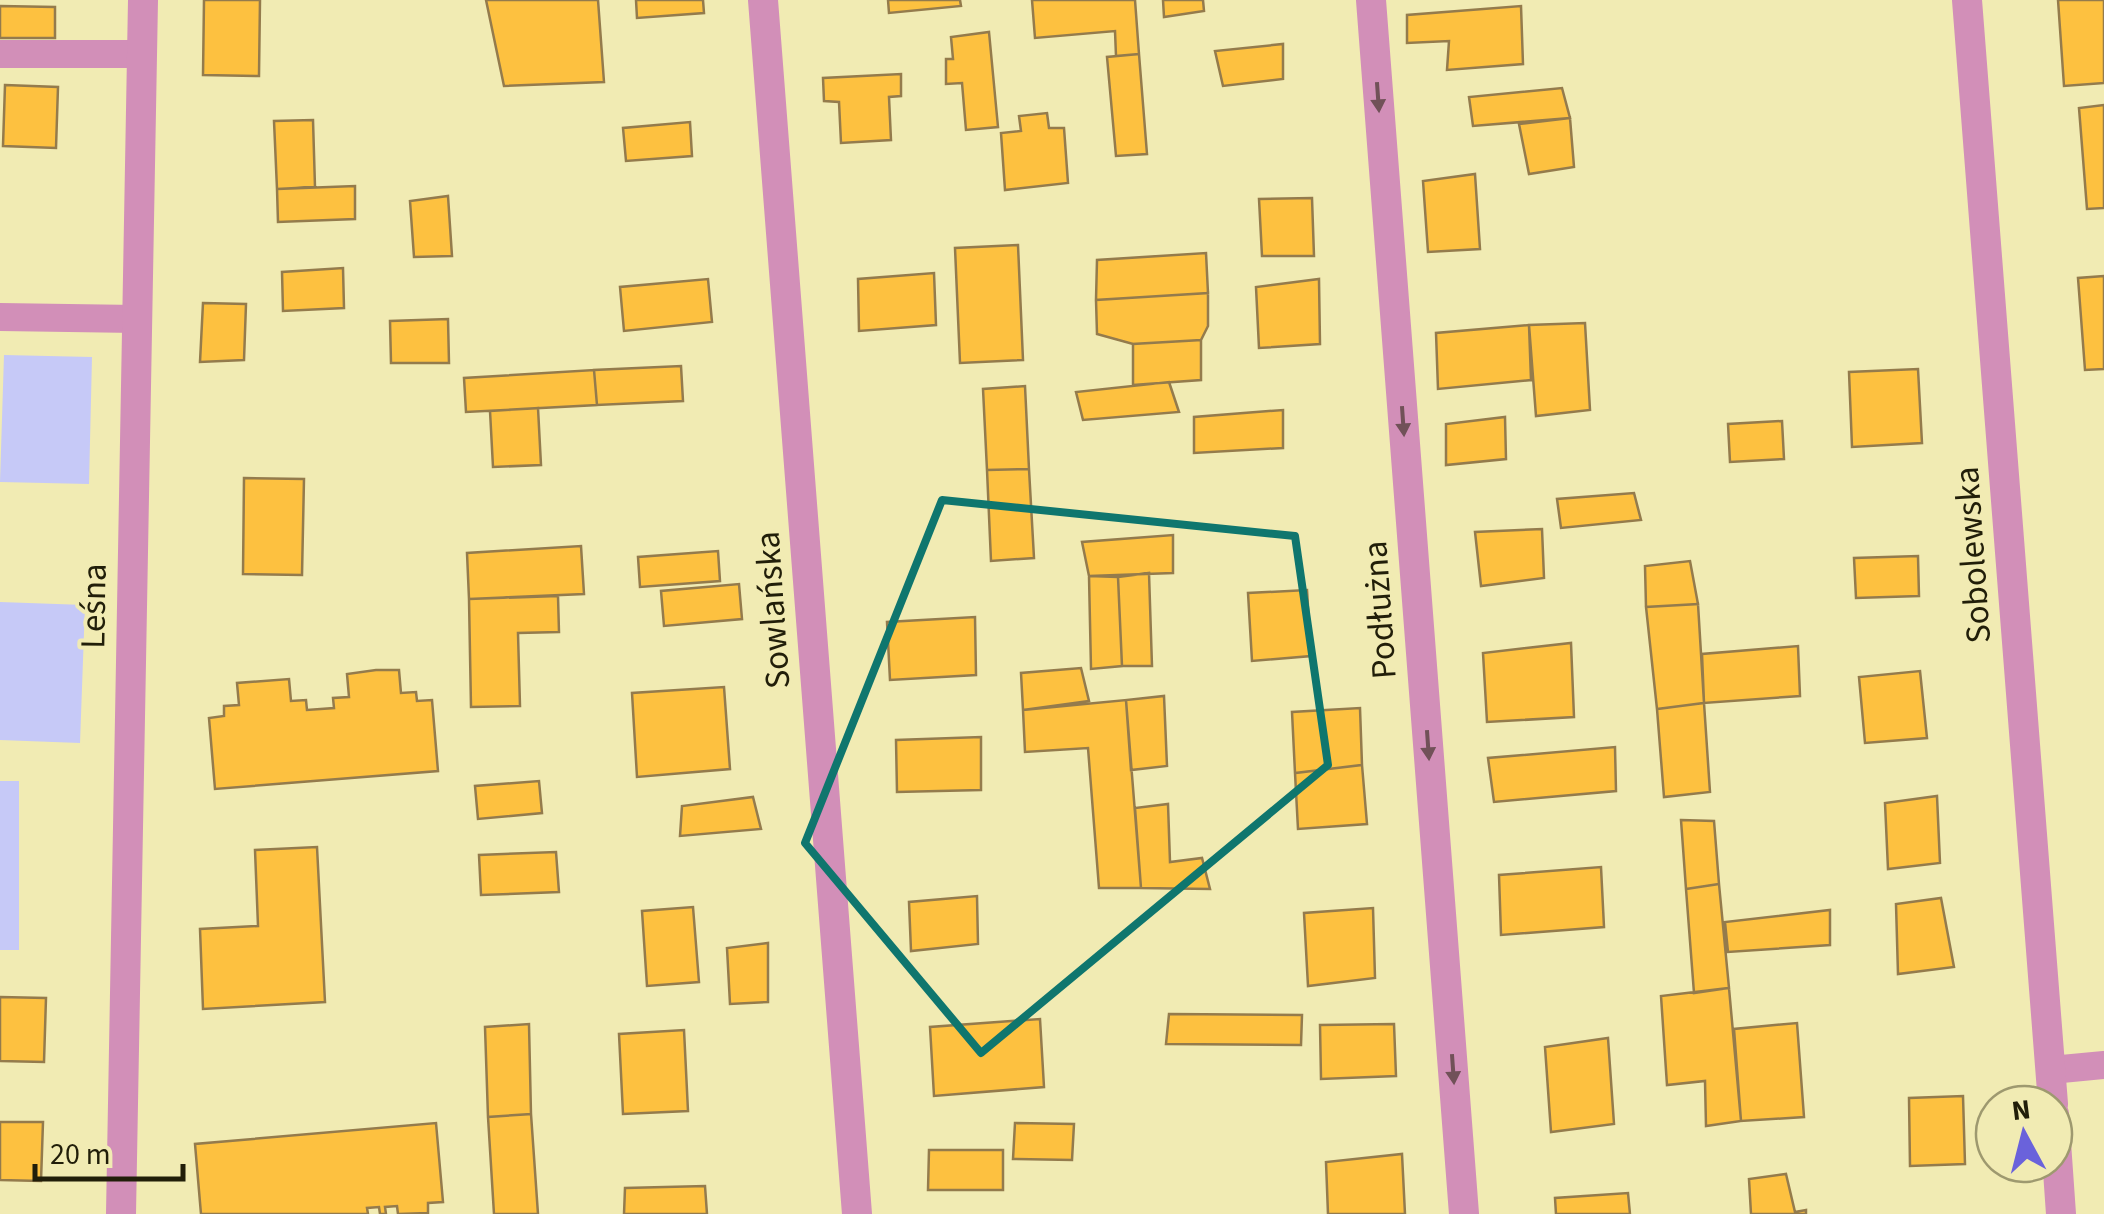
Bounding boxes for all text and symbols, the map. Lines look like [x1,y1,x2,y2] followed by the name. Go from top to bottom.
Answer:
[1370,82,1386,114] one-way arrow
[1395,406,1411,438] one-way arrow
[1942,465,2004,645] street label: Sobolewska
[743,530,803,690] street label: Sowlańska
[1350,539,1410,681] street label: Podłużna
[68,563,120,649] street label: Leśna
[1420,730,1436,762] one-way arrow
[1445,1054,1461,1086] one-way arrow
[1974,1084,2074,1184] north arrow
[2009,1089,2033,1131] text: N
[35,1119,182,1181] scale bar
[50,1133,111,1176] text: 20 m

